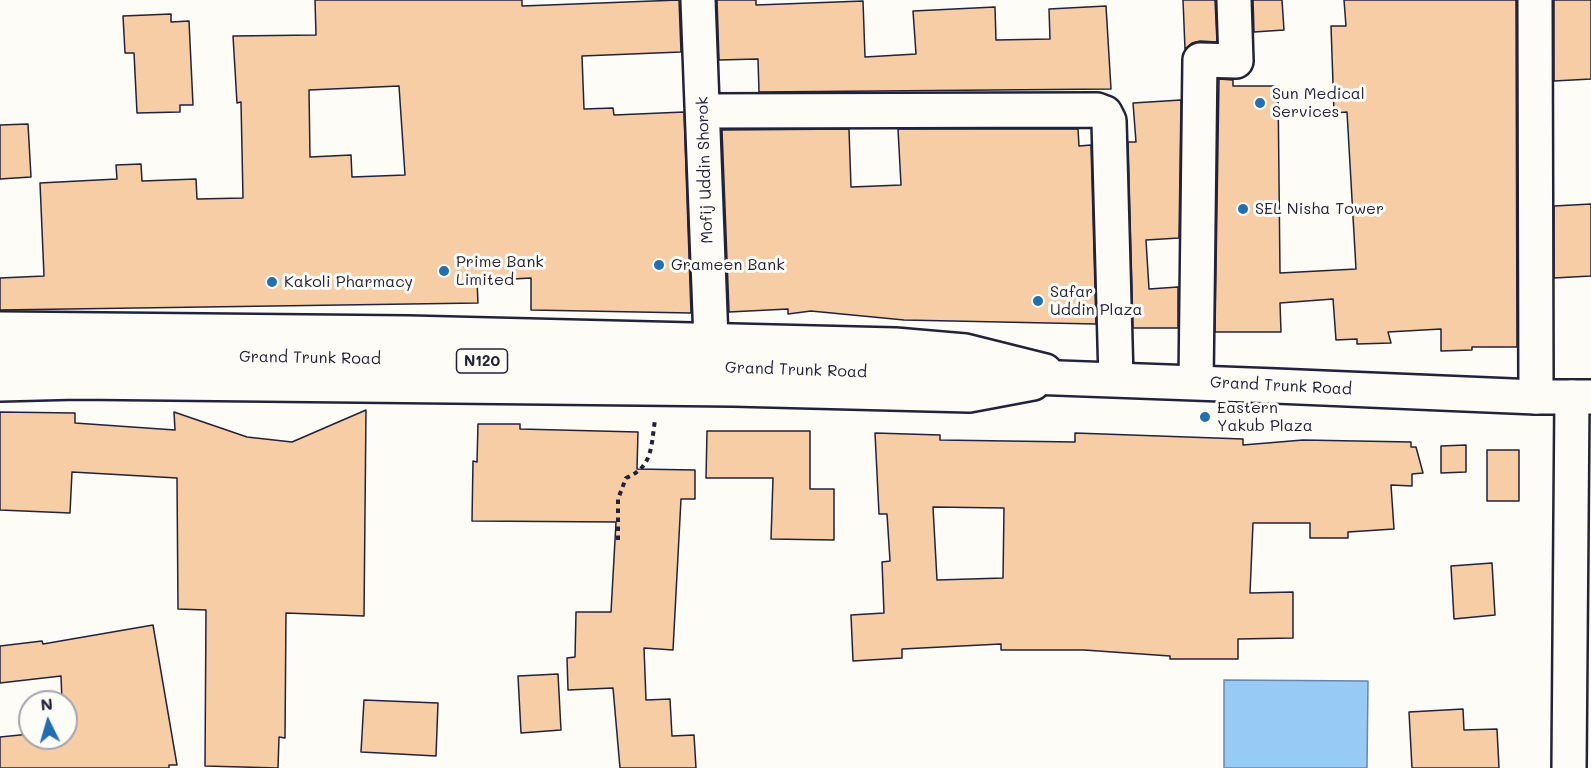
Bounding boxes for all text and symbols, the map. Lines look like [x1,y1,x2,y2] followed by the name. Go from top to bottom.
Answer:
[1272,84,1365,122] place label: Sun Medical Services
[693,96,717,244] street label: Mofij Uddin Shorok
[1253,96,1267,110] marker: Sun Medical Services
[1255,199,1384,219] place label: SEL Nisha Tower
[1236,202,1250,216] marker: SEL Nisha Tower
[456,252,544,290] place label: Prime Bank Limited
[671,255,785,275] place label: Grameen Bank
[652,258,666,272] marker: Grameen Bank
[437,264,451,278] marker: Prime Bank Limited
[284,272,413,292] place label: Kakoli Pharmacy
[265,275,279,289] marker: Kakoli Pharmacy
[1050,282,1142,320] place label: Safar Uddin Plaza
[1031,294,1045,308] marker: Safar Uddin Plaza
[239,347,381,369] street label: Grand Trunk Road
[456,349,508,373] road number: N120
[725,358,867,382] street label: Grand Trunk Road
[1210,373,1352,399] street label: Grand Trunk Road
[1217,398,1313,436] place label: Eastern Yakub Plaza
[1198,410,1212,424] marker: Eastern Yakub Plaza
[18,690,78,750] north arrow
[40,693,54,715] text: N

